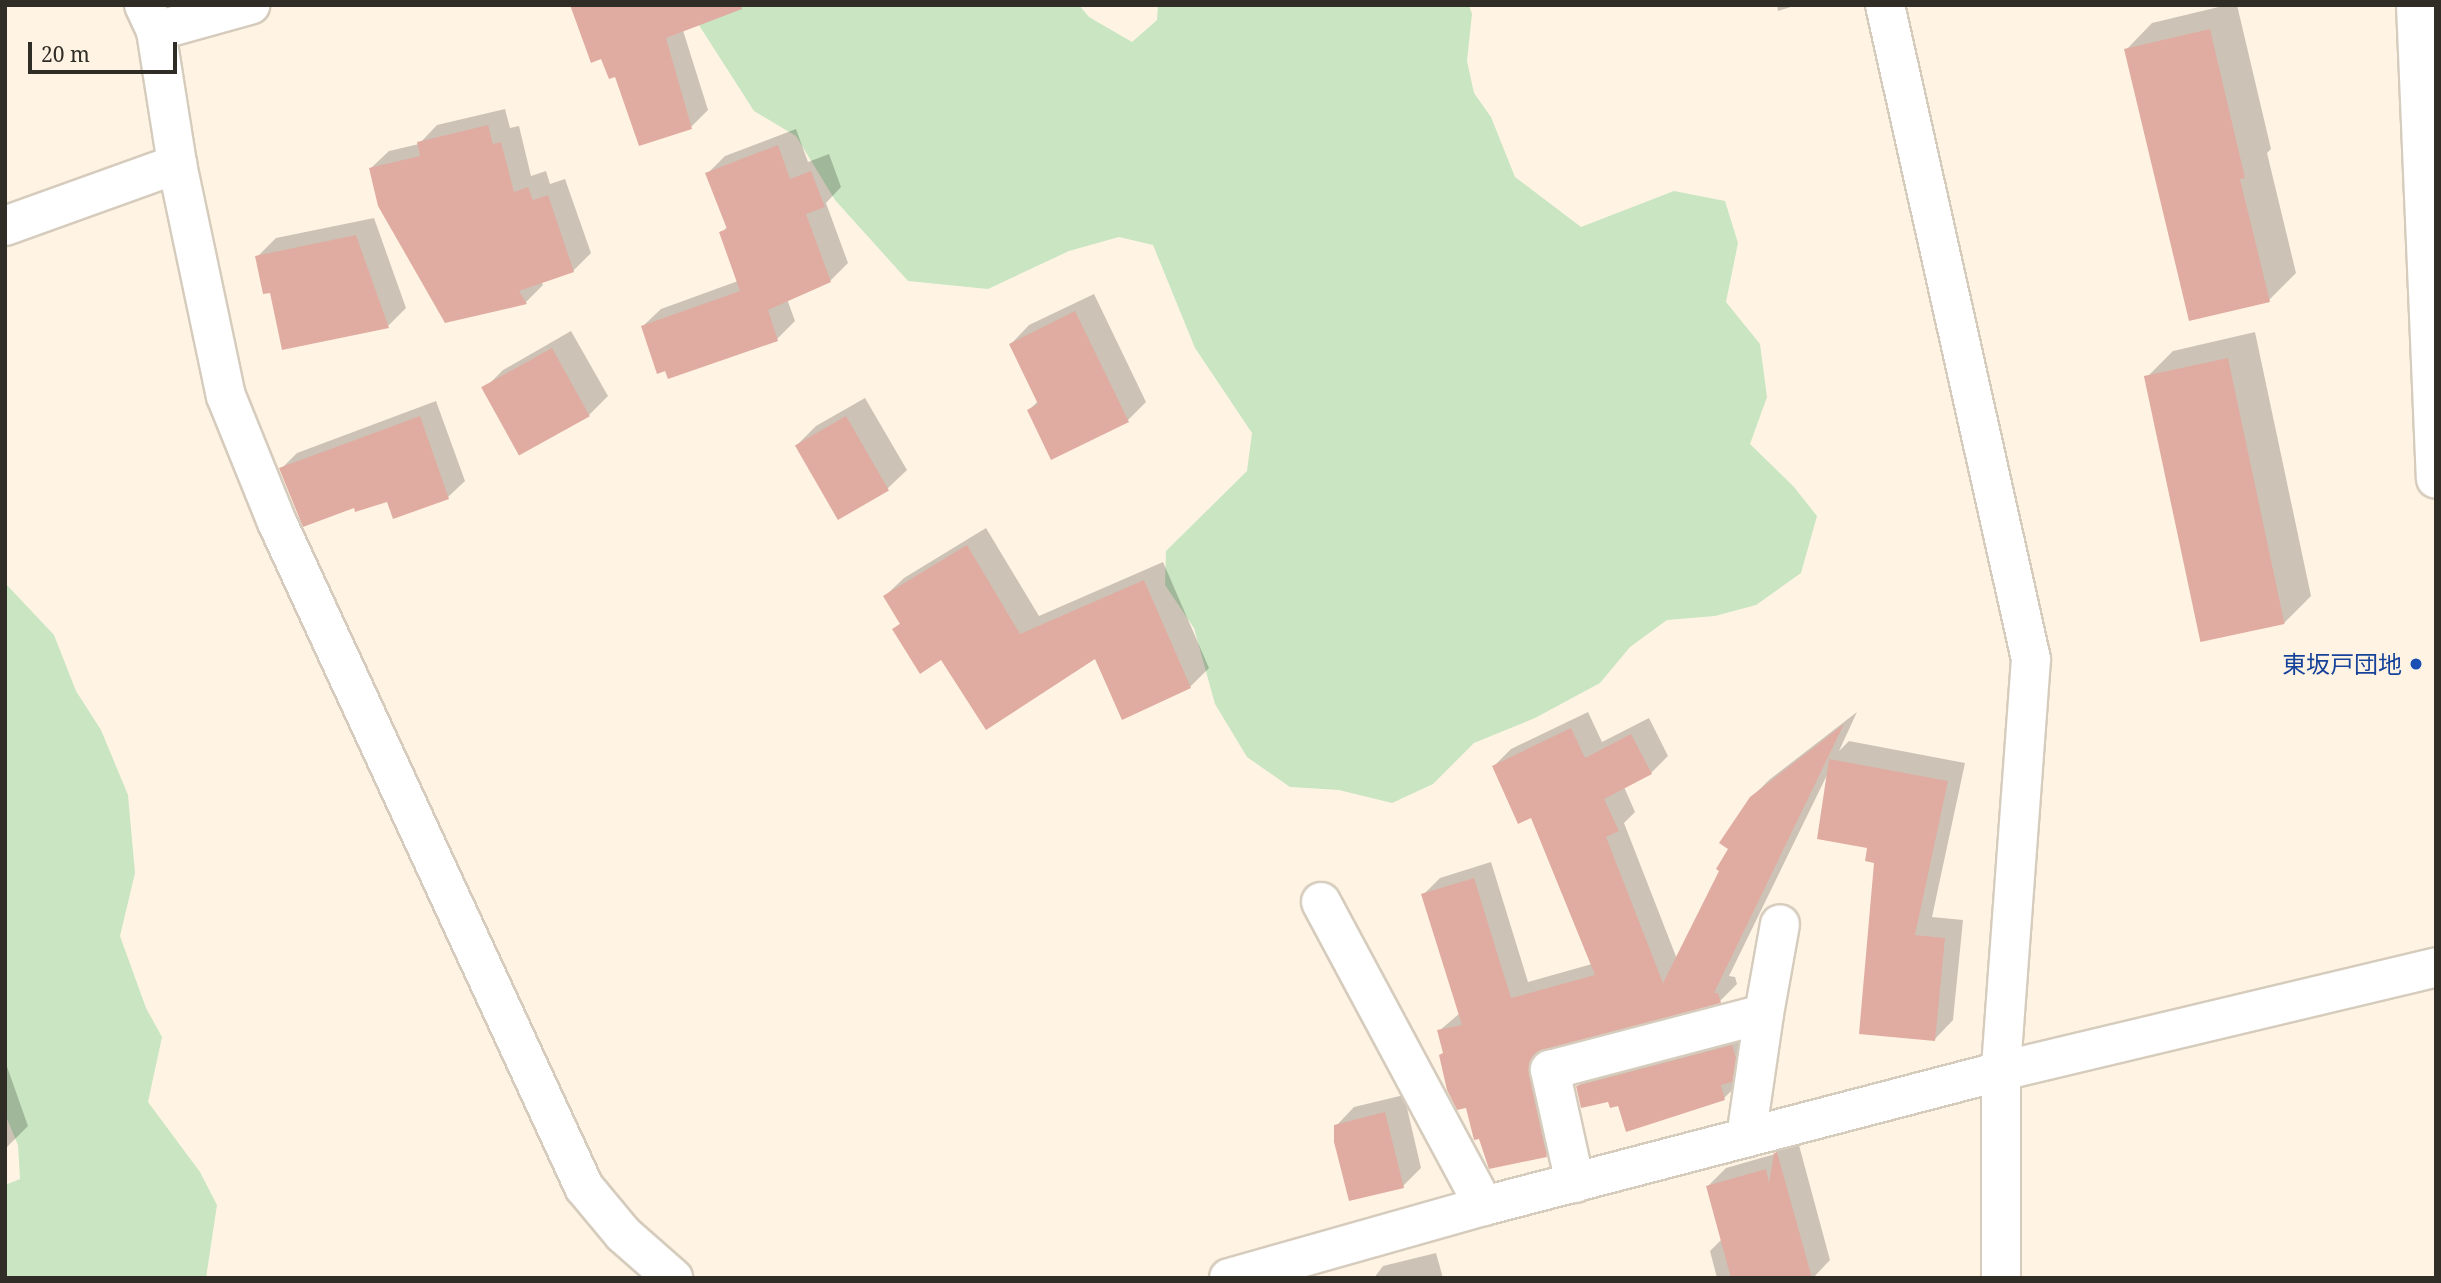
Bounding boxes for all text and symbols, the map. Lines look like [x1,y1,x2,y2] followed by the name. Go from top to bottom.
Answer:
[32,28,180,72] scale bar
[41,40,90,68] text: 20 m
[2282,650,2402,678] place label: 東坂戸団地
[2408,656,2424,672] marker: 東坂戸団地

